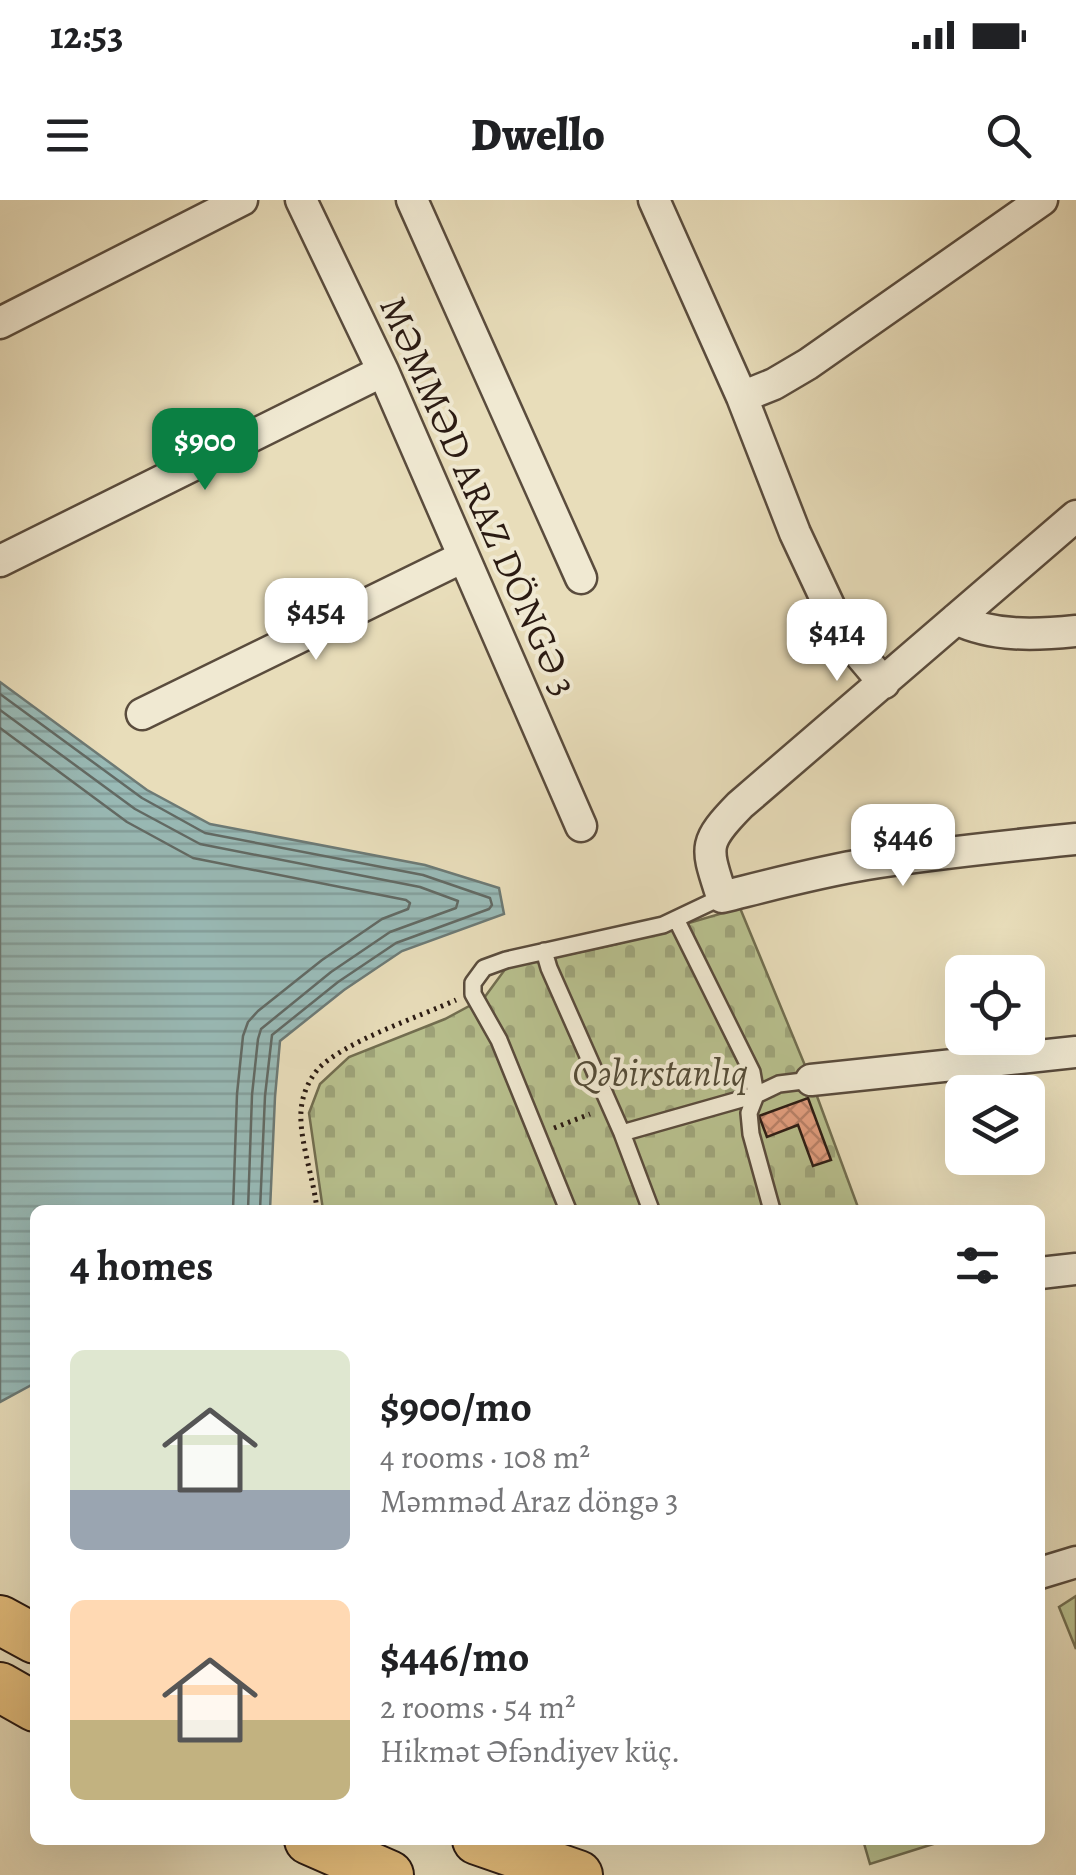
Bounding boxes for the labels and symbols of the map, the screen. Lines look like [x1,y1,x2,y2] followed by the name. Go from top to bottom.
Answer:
[367,288,591,704] street label: MƏMMƏD ARAZ DÖNGƏ 3
[146,408,264,493] pin: $900
[257,578,375,663] pin: $454
[778,599,896,684] pin: $414
[844,804,962,889] pin: $446
[572,1047,748,1099] park label: Qəbirstanlıq

